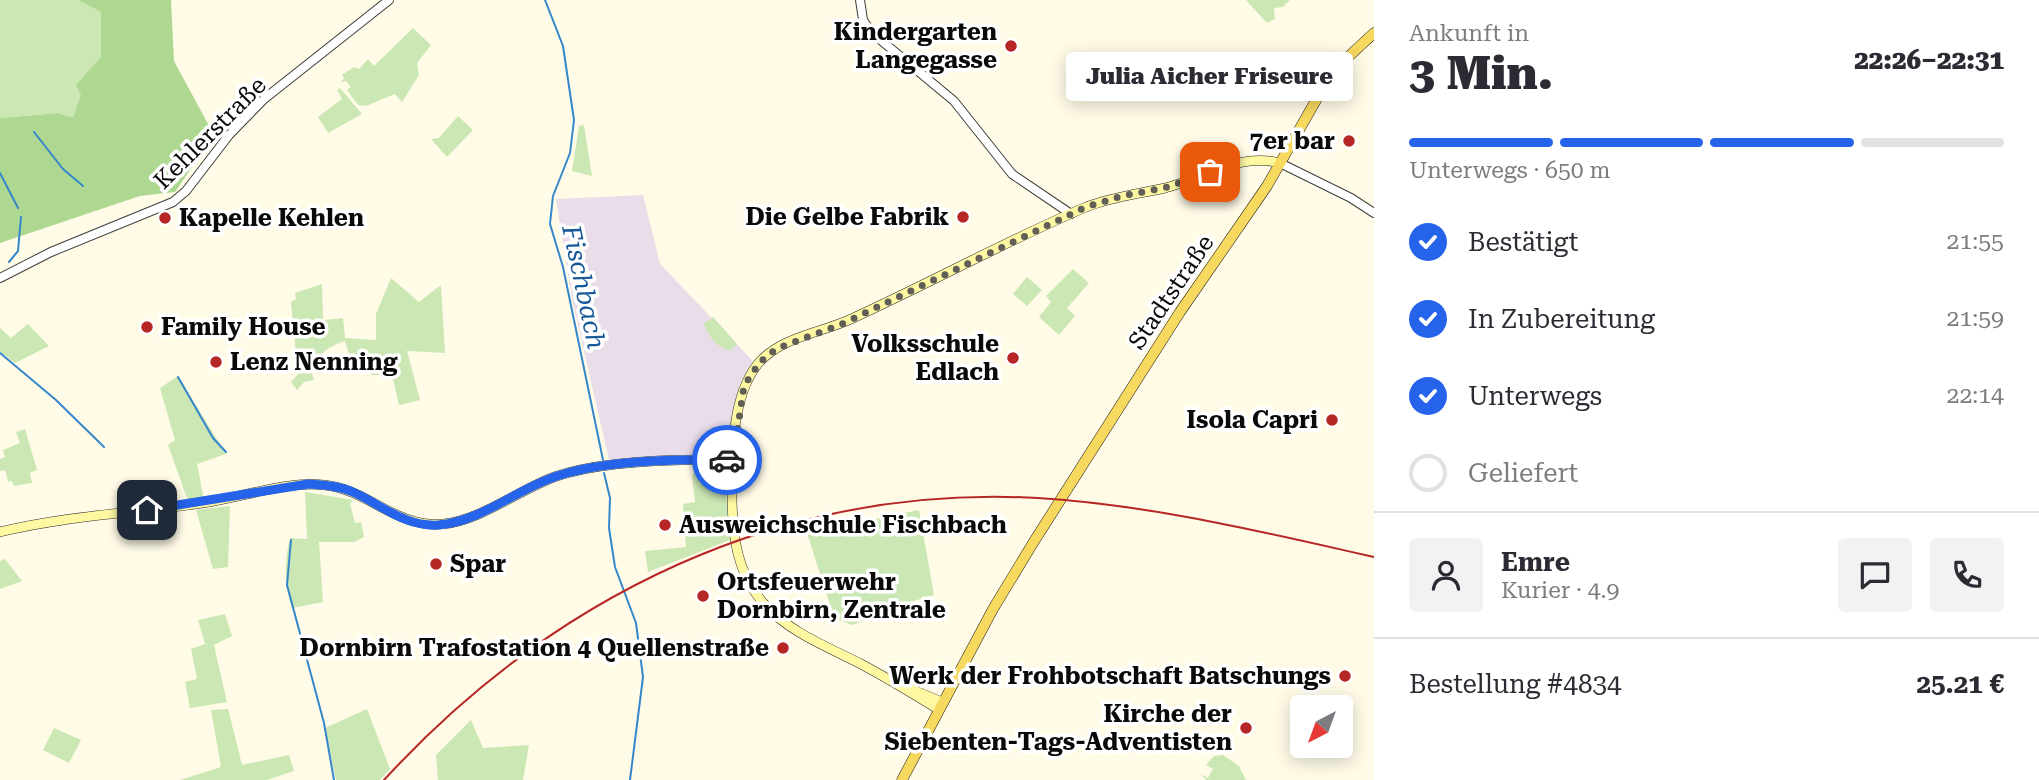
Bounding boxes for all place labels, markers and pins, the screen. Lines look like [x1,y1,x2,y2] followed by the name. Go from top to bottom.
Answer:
[834,18,997,74] place label: Kindergarten Langegasse
[1003,38,1019,54] marker: Kindergarten Langegasse
[1066,53,1354,102] callout: Julia Aicher Friseure
[1250,127,1335,155] place label: 7er bar
[1341,133,1357,149] marker: 7er bar
[1180,142,1240,202] pin
[745,203,949,231] place label: Die Gelbe Fabrik
[179,204,364,232] place label: Kapelle Kehlen
[955,209,971,225] marker: Die Gelbe Fabrik
[157,210,173,226] marker: Kapelle Kehlen
[161,313,326,341] place label: Family House
[139,319,155,335] marker: Family House
[851,330,999,386] place label: Volksschule Edlach
[230,348,398,376] place label: Lenz Nenning
[1005,350,1021,366] marker: Volksschule Edlach
[208,354,224,370] marker: Lenz Nenning
[1186,406,1318,434] place label: Isola Capri
[1324,412,1340,428] marker: Isola Capri
[117,480,177,540] pin
[679,511,1007,539] place label: Ausweichschule Fischbach
[657,517,673,533] marker: Ausweichschule Fischbach
[450,550,506,578] place label: Spar
[428,556,444,572] marker: Spar
[717,568,946,624] place label: Ortsfeuerwehr Dornbirn, Zentrale
[695,588,711,604] marker: Ortsfeuerwehr Dornbirn, Zentrale
[300,634,769,662] place label: Dornbirn Trafostation 4 Quellenstraße
[775,640,791,656] marker: Dornbirn Trafostation 4 Quellenstraße
[889,662,1331,690] place label: Werk der Frohbotschaft Batschungs
[1337,668,1353,684] marker: Werk der Frohbotschaft Batschungs
[884,700,1232,756] place label: Kirche der Siebenten-Tags-Adventisten
[1238,720,1254,736] marker: Kirche der Siebenten-Tags-Adventisten

